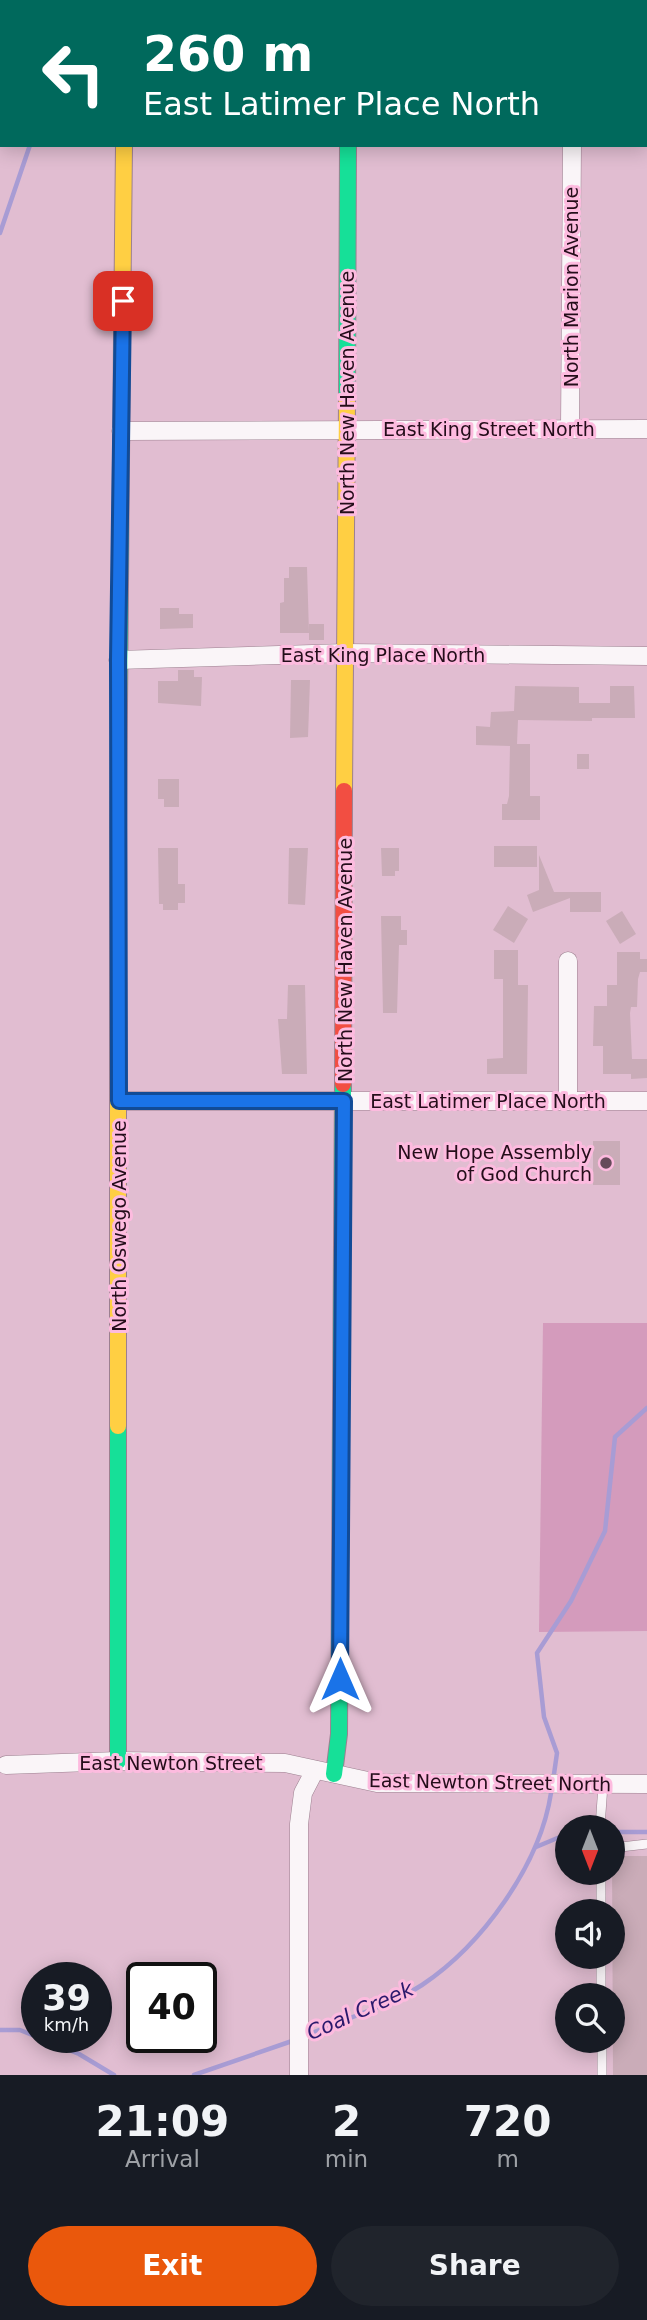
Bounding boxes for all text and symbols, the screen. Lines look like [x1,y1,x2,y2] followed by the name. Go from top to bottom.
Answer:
[143,26,313,83] text: 260 m
[28,28,119,119] icon: left
[143,85,540,123] text: East Latimer Place North
[560,187,582,387] street label: North Marion Avenue
[93,271,153,331] pin
[336,271,358,515] street label: North New Haven Avenue
[104,282,142,320] icon: arrive
[383,418,595,440] street label: East King Street North
[281,644,485,666] street label: East King Place North
[334,838,356,1082] street label: North New Haven Avenue
[370,1090,606,1112] street label: East Latimer Place North
[108,1120,130,1332] street label: North Oswego Avenue
[397,1141,592,1185] place label: New Hope Assembly of God Church
[598,1155,614,1171] marker: New Hope Assembly of God Church
[303,1642,377,1716] position arrow
[79,1752,263,1774] street label: East Newton Street
[369,1769,611,1795] street label: East Newton Street North
[555,1815,625,1885] north arrow
[555,1815,625,2053] map controls
[555,1899,625,1969] button: sound
[126,1962,217,2053] speed limit sign: 40
[303,1976,418,2045] water label: Coal Creek
[42,1978,91,2018] text: 39
[555,1983,625,2053] button: search
[44,2014,89,2035] text: km/h
[96,2097,229,2146] text: 21:09
[332,2097,361,2146] text: 2
[464,2097,551,2146] text: 720
[125,2146,200,2172] text: Arrival
[325,2146,368,2172] text: min
[496,2146,519,2172] text: m
[28,2226,317,2306] button: Exit
[331,2226,619,2306] button: Share

